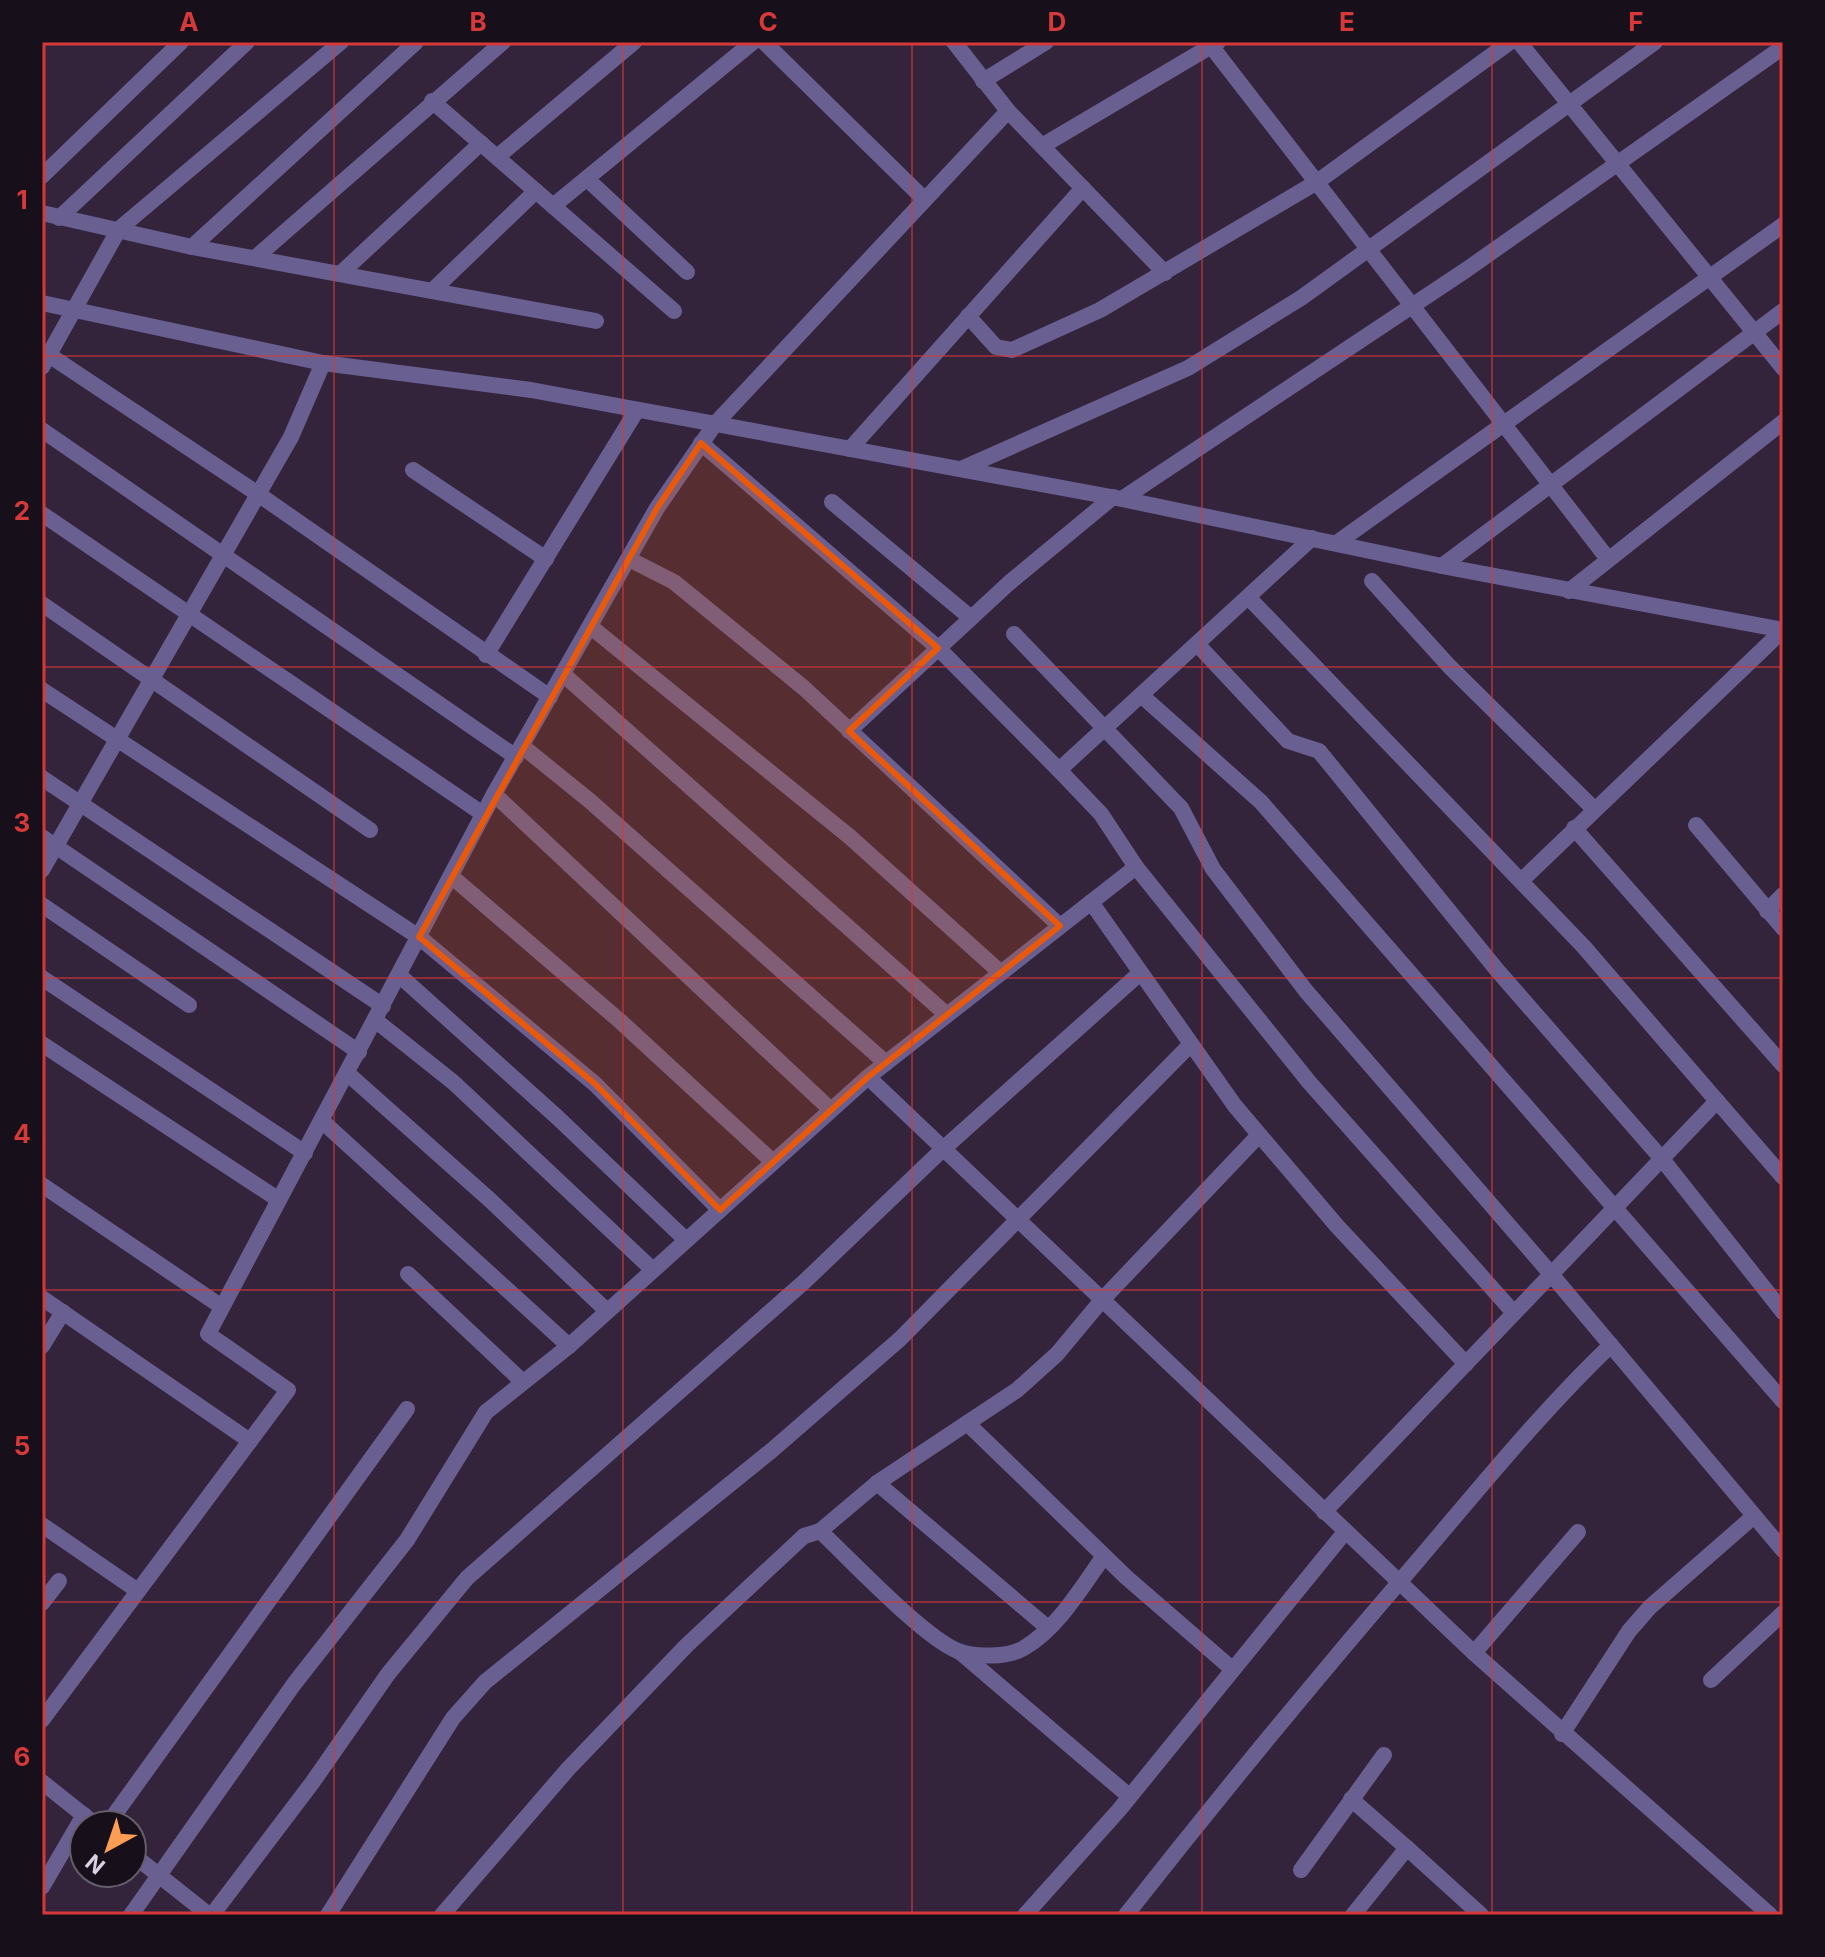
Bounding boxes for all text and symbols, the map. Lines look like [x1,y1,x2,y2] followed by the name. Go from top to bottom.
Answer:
[179,6,199,37] text: A
[469,6,487,37] text: B
[758,6,778,37] text: C
[1048,6,1066,37] text: D
[1339,6,1355,37] text: E
[1628,6,1644,37] text: F
[16,184,28,215] text: 1
[14,495,30,526] text: 2
[14,807,30,838] text: 3
[13,1118,31,1149] text: 4
[14,1430,30,1461] text: 5
[14,1741,30,1772] text: 6
[68,1809,148,1889] north arrow
[80,1849,110,1880] text: N

